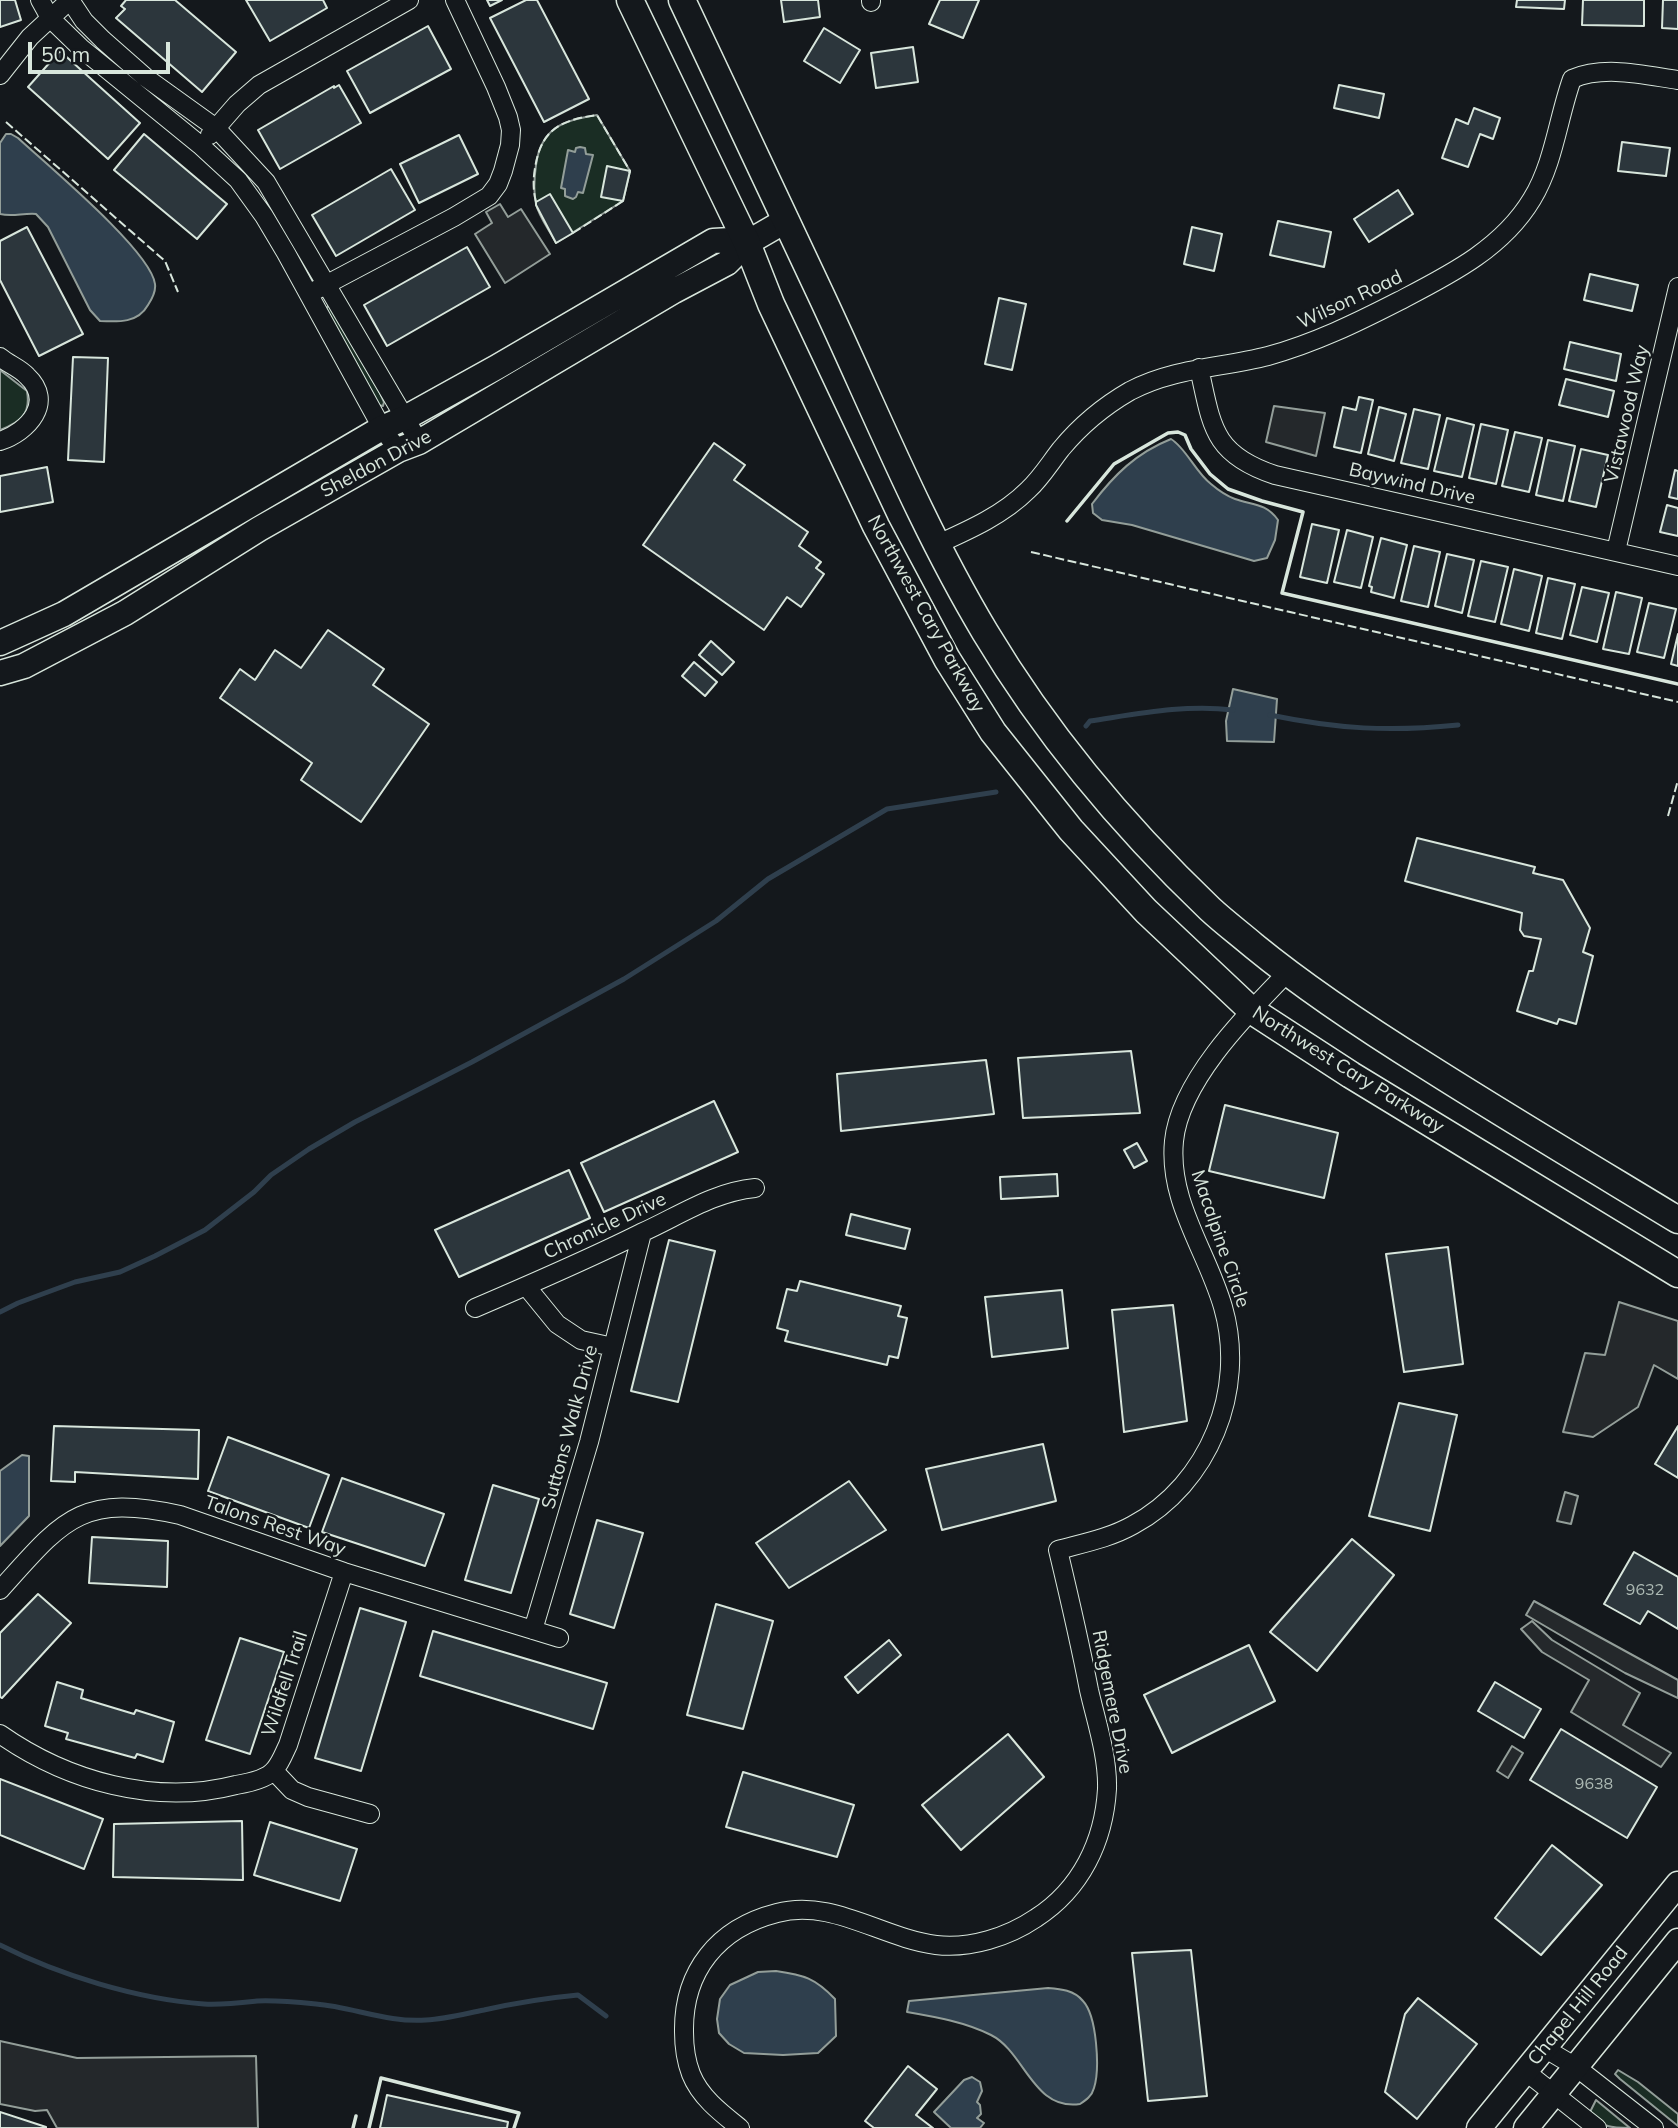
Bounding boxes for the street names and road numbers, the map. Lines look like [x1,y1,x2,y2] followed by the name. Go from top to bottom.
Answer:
[1294,266,1406,334] street label: Wilson Road
[1600,343,1654,485] street label: Vistawood Way
[317,425,435,503] street label: Sheldon Drive
[1347,458,1477,510] street label: Baywind Drive
[862,511,990,717] street label: Northwest Cary Parkway
[1248,1002,1448,1138] street label: Northwest Cary Parkway
[1186,1167,1254,1311] street label: Macalpine Circle
[540,1188,670,1264] street label: Chronicle Drive
[537,1343,603,1511] street label: Suttons Walk Drive
[201,1491,349,1561] street label: Talons Rest Way
[257,1628,313,1740] street label: Wildfell Trail
[1087,1628,1137,1776] street label: Ridgemere Drive
[1523,1942,1633,2070] street label: Chapel Hill Road

